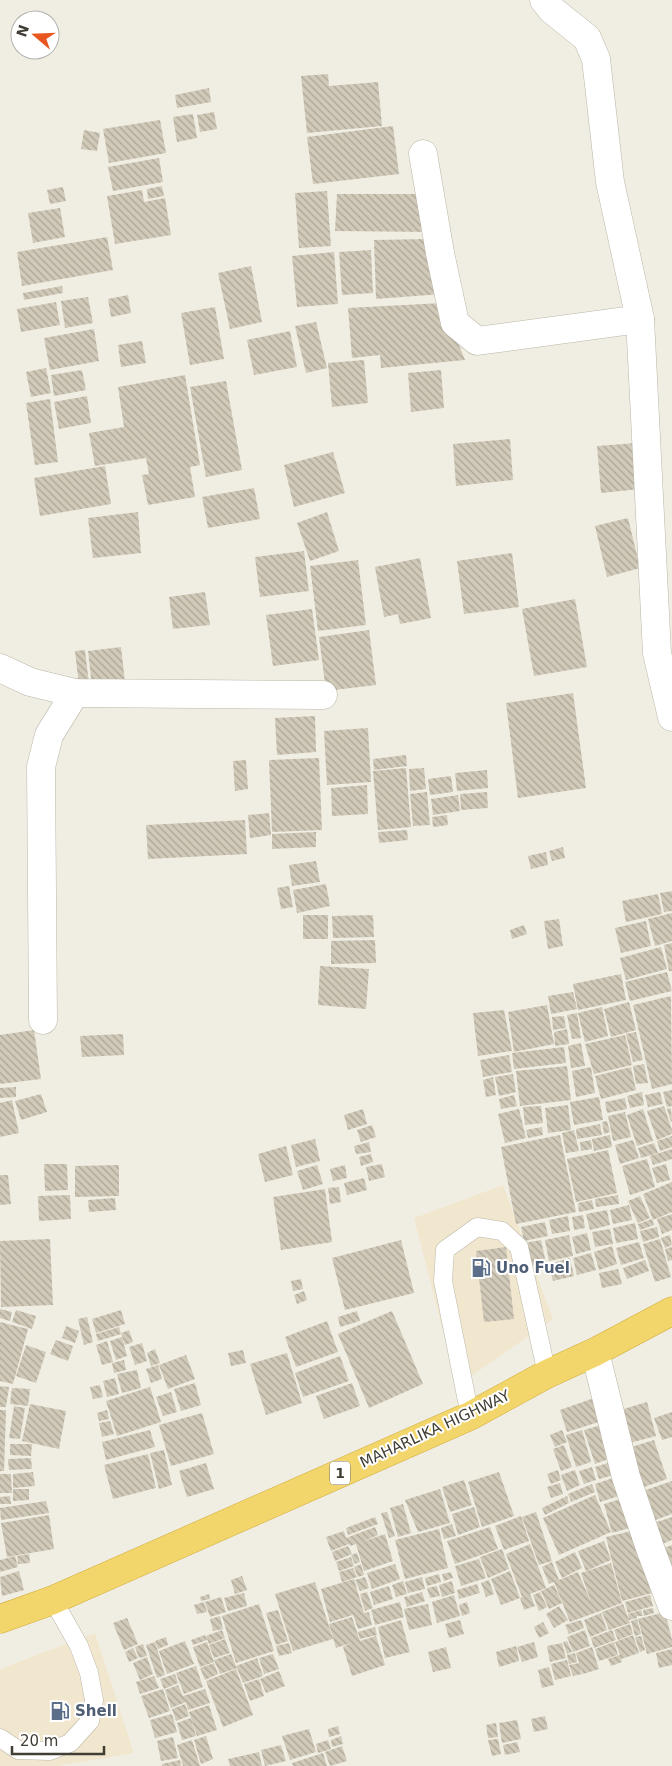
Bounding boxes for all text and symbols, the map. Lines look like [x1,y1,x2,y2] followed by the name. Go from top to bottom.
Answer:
[10,10,60,60] north arrow
[13,23,32,39] text: N
[470,1257,492,1279] fuel station icon: Uno Fuel
[496,1259,570,1277] place label: Uno Fuel
[357,1386,514,1472] street label: MAHARLIKA HIGHWAY
[330,1462,350,1485] road number: 1
[49,1700,71,1722] fuel station icon: Shell
[75,1702,117,1720] place label: Shell
[12,1724,105,1756] scale bar
[20,1732,58,1750] text: 20 m

